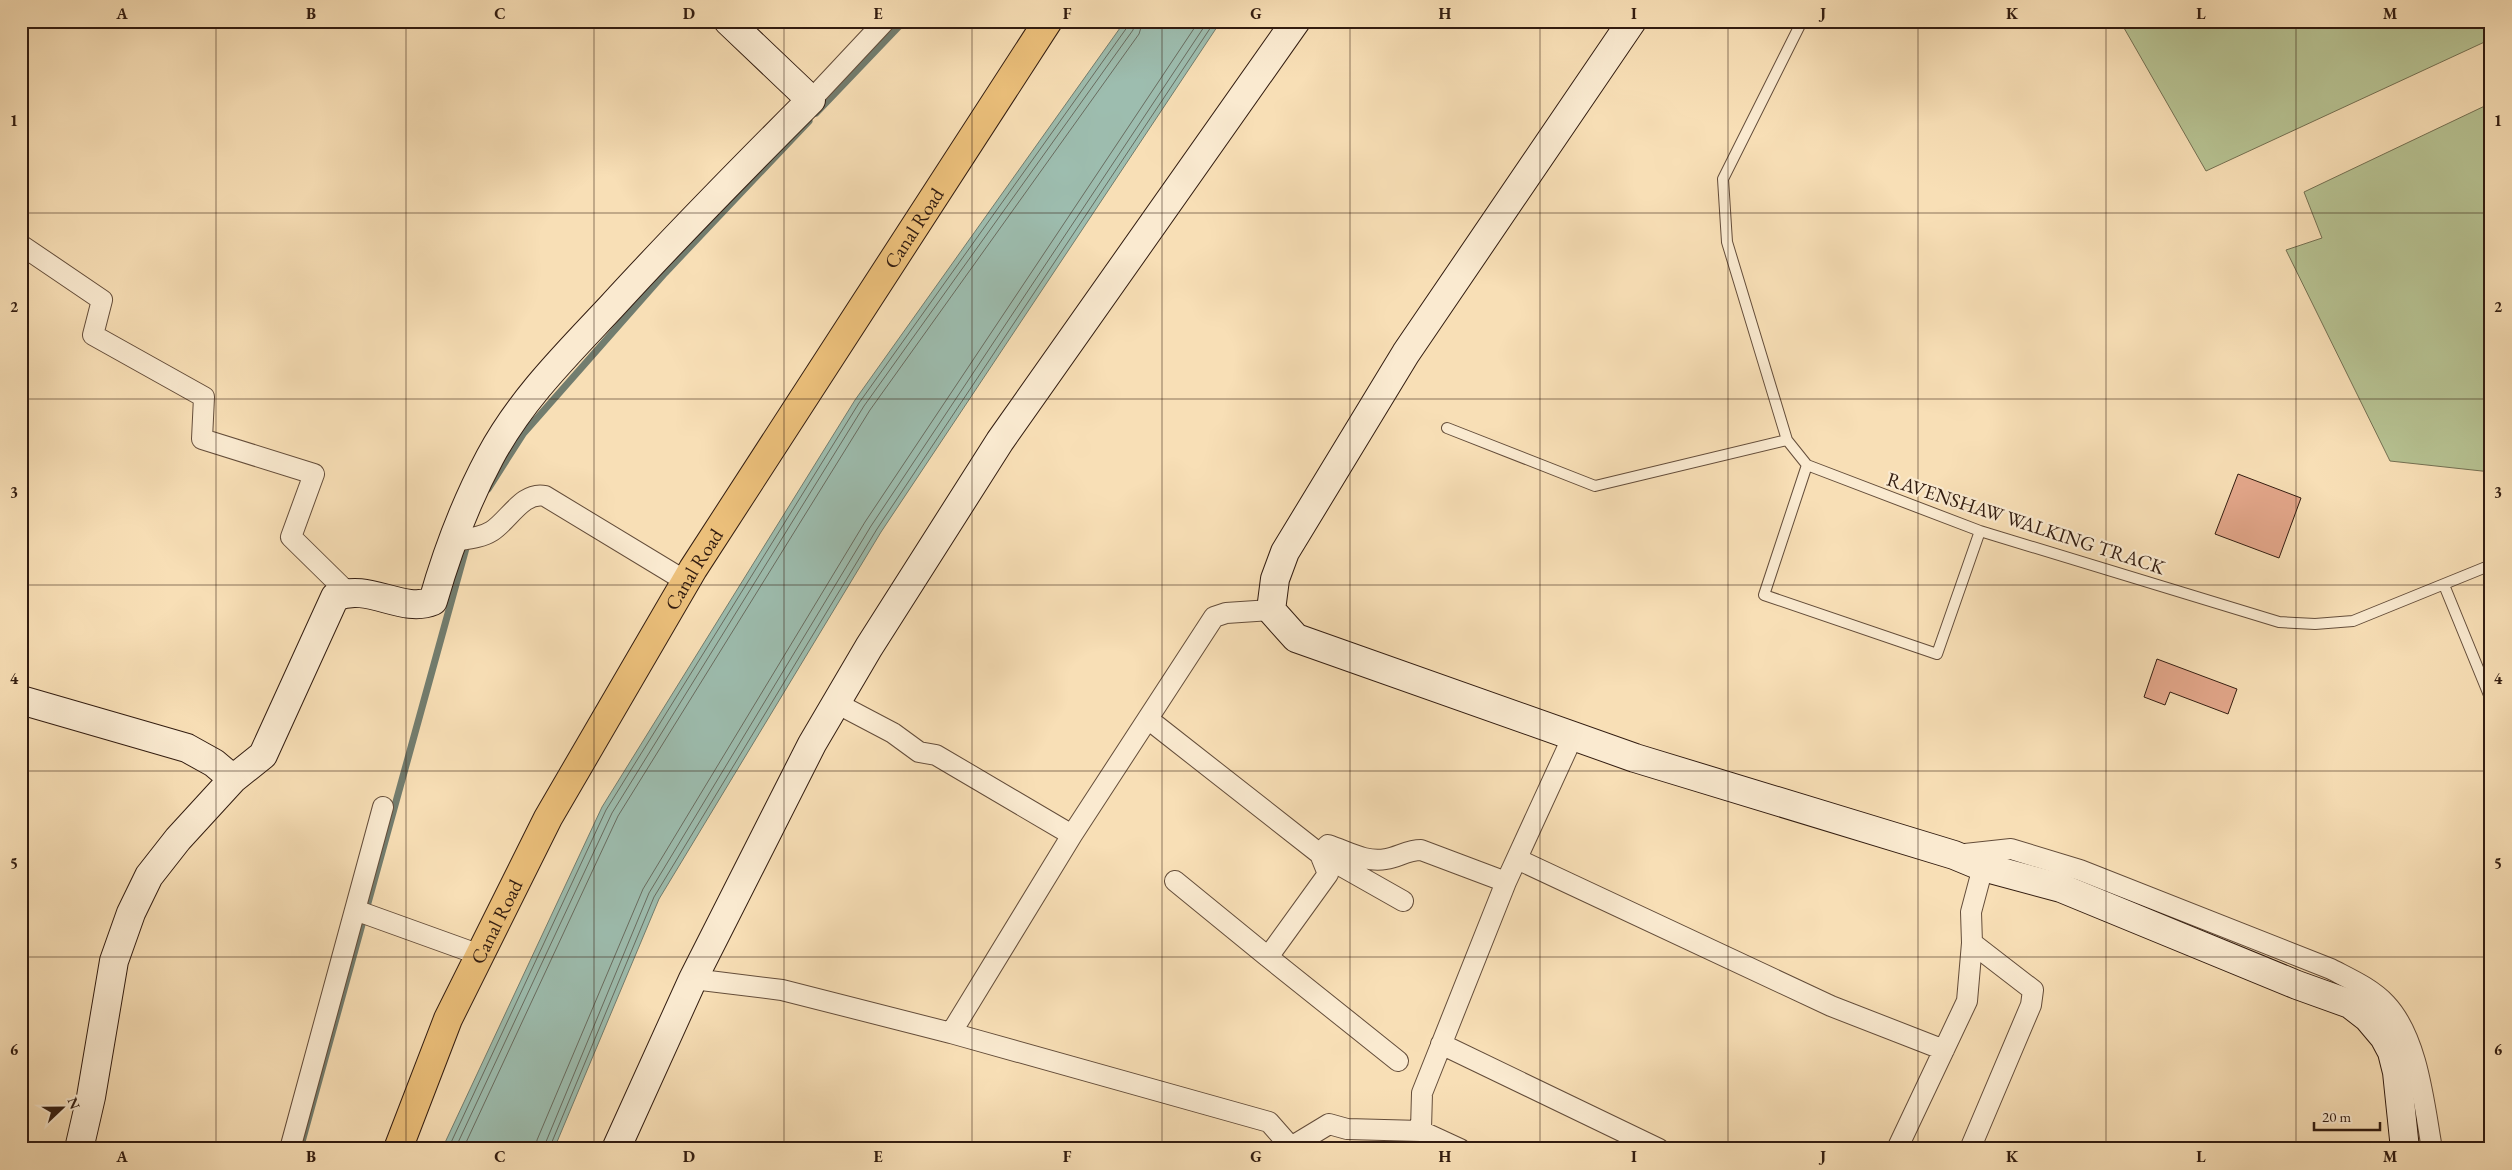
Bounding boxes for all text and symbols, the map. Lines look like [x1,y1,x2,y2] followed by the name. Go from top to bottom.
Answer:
[115,3,128,24] text: A
[306,3,316,24] text: B
[494,3,506,24] text: C
[683,3,695,24] text: D
[873,3,883,24] text: E
[1063,3,1072,24] text: F
[1250,3,1262,24] text: G
[1439,3,1452,24] text: H
[1631,3,1637,24] text: I
[1818,3,1826,24] text: J
[2006,3,2019,24] text: K
[2196,3,2206,24] text: L
[2383,3,2398,24] text: M
[10,110,18,131] text: 1
[2494,110,2502,131] text: 1
[878,182,950,274] street label: Canal Road
[10,296,19,317] text: 2
[2494,296,2503,317] text: 2
[1884,466,2169,580] street label: RAVENSHAW WALKING TRACK
[10,482,18,503] text: 3
[2494,482,2502,503] text: 3
[659,523,729,615] street label: Canal Road
[10,668,19,689] text: 4
[2494,668,2503,689] text: 4
[10,853,18,874] text: 5
[2494,853,2502,874] text: 5
[464,874,529,968] street label: Canal Road
[10,1039,19,1060] text: 6
[2494,1039,2503,1060] text: 6
[38,1082,88,1132] north arrow
[64,1095,85,1112] text: N
[2314,1100,2381,1132] scale bar
[2322,1107,2351,1126] text: 20 m
[115,1146,128,1167] text: A
[306,1146,316,1167] text: B
[494,1146,506,1167] text: C
[683,1146,695,1167] text: D
[873,1146,883,1167] text: E
[1063,1146,1072,1167] text: F
[1250,1146,1262,1167] text: G
[1439,1146,1452,1167] text: H
[1631,1146,1637,1167] text: I
[1818,1146,1826,1167] text: J
[2006,1146,2019,1167] text: K
[2196,1146,2206,1167] text: L
[2383,1146,2398,1167] text: M

